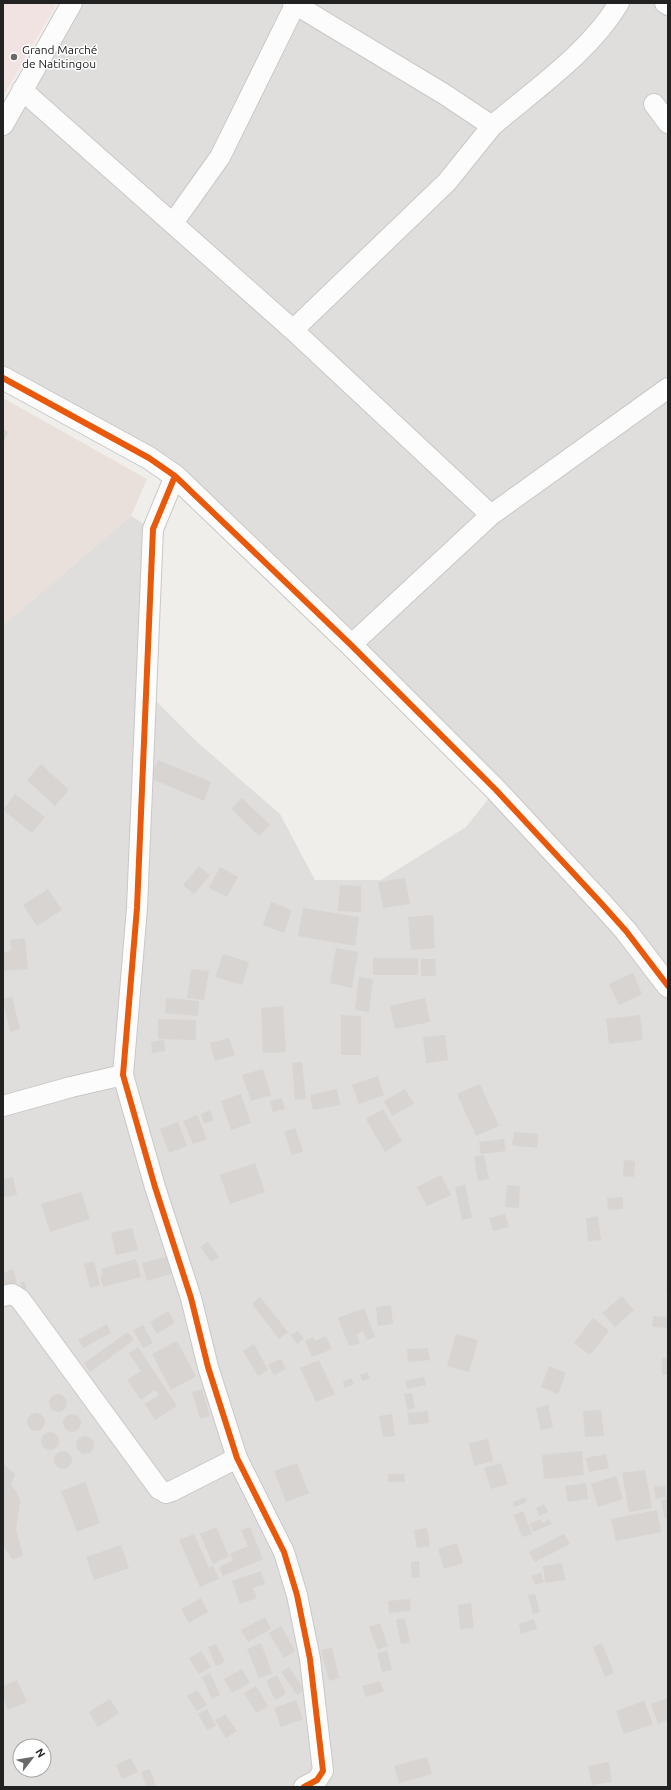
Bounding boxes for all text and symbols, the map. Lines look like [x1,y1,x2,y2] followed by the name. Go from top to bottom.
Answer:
[22,43,97,70] place label: Grand Marché de Natitingou
[9,52,19,62] marker: Grand Marché de Natitingou
[12,1738,52,1778] north arrow
[33,1746,48,1759] text: N

